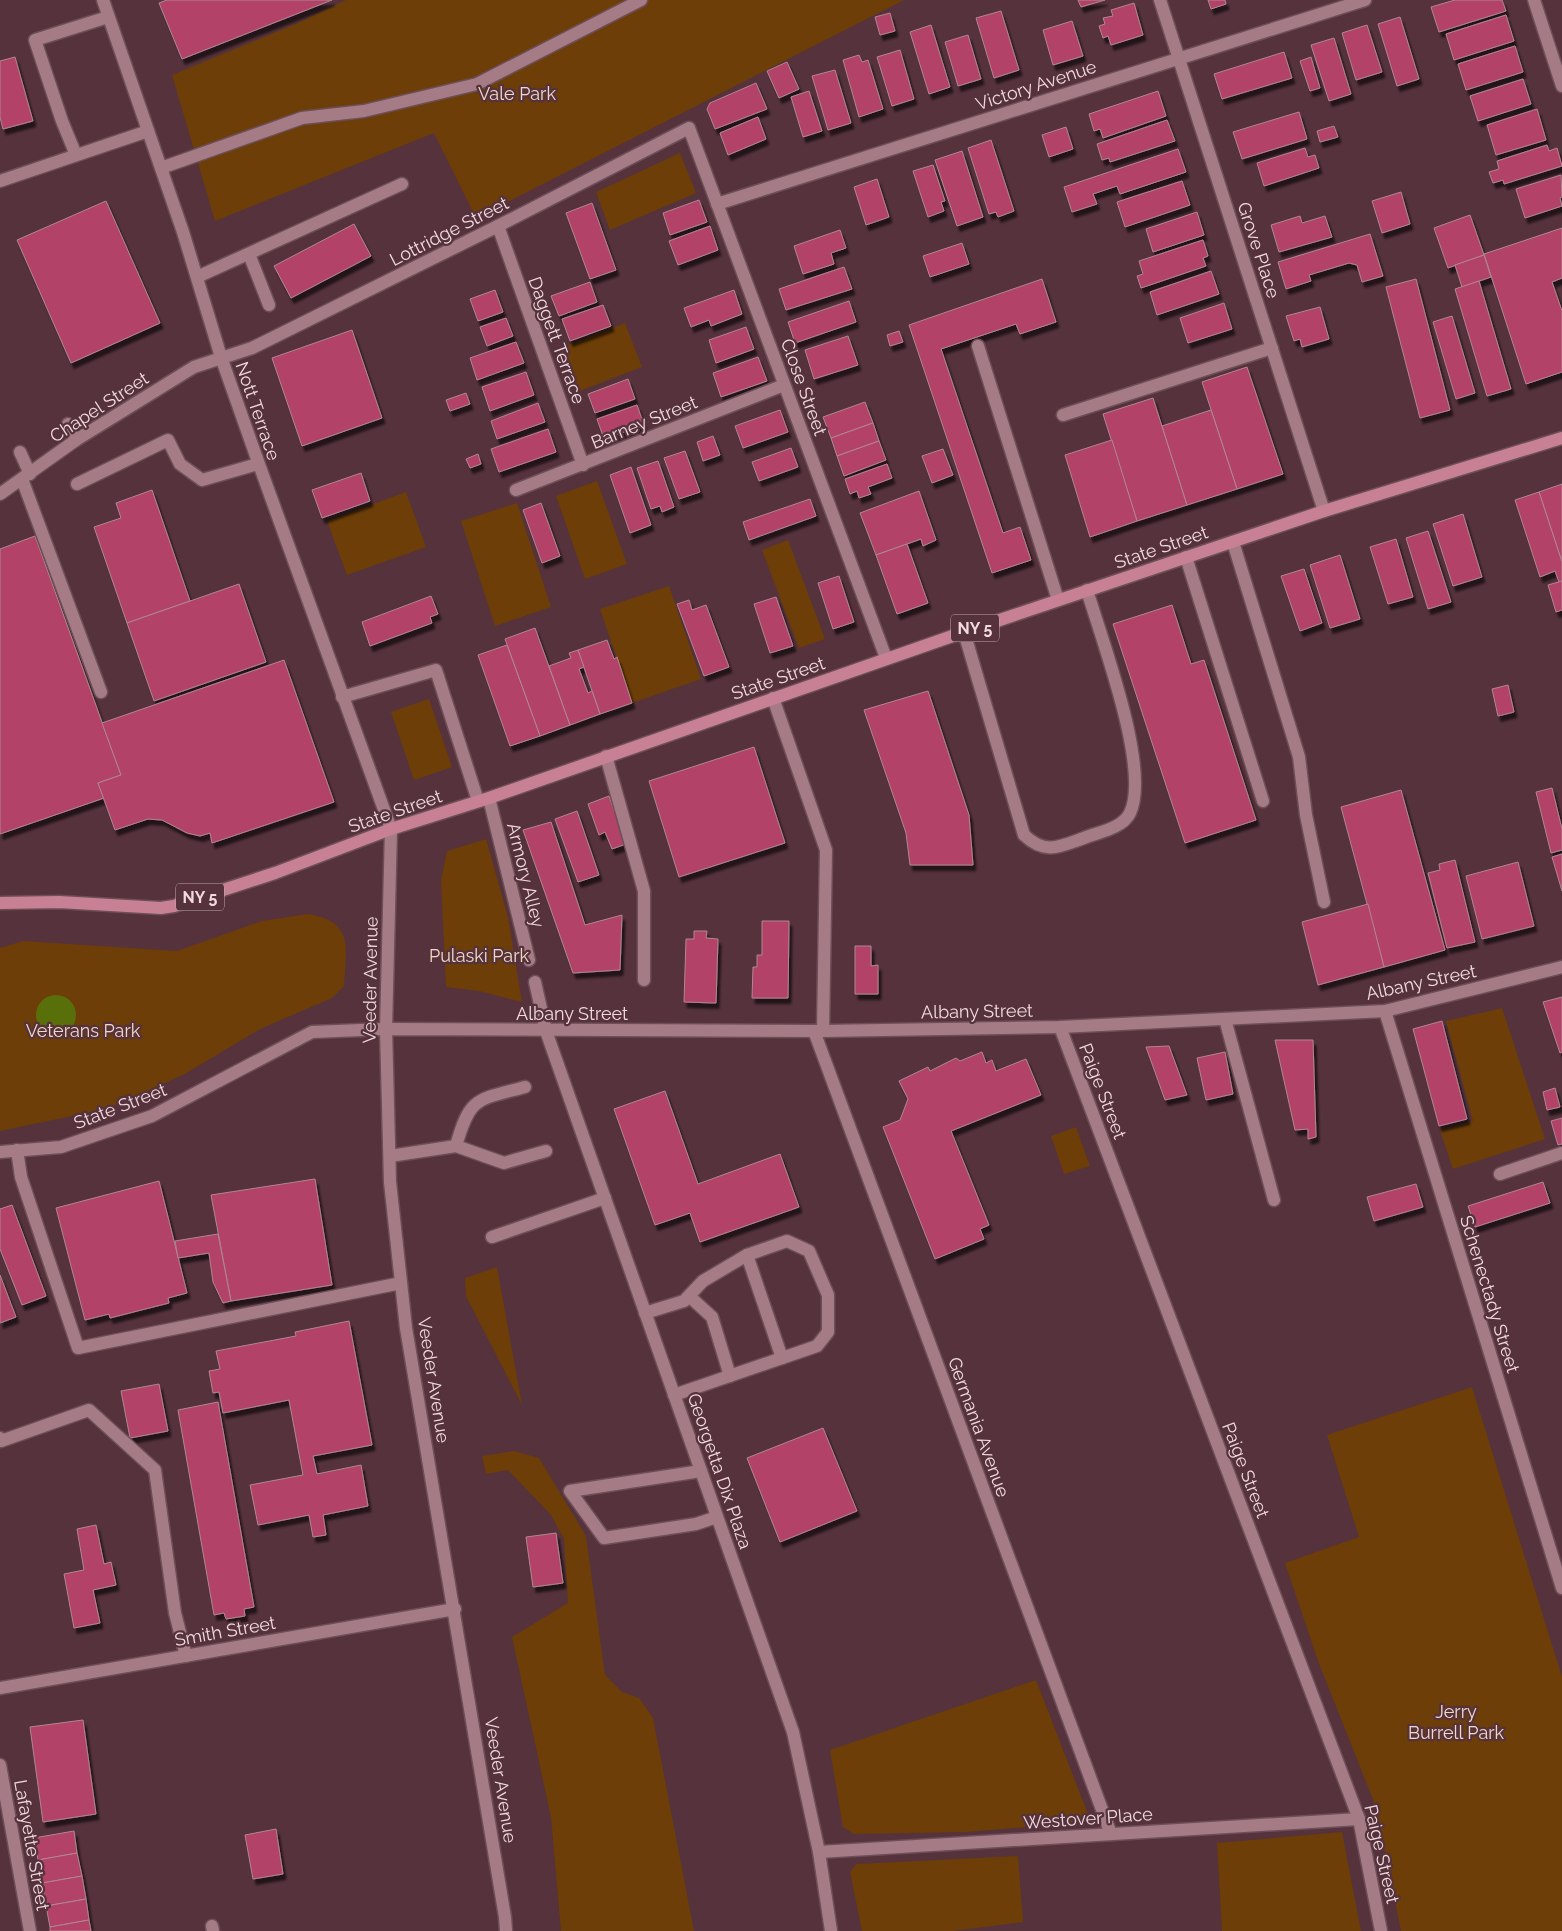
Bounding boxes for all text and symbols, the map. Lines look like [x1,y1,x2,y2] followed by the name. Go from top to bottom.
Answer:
[973,56,1099,114] street label: Victory Avenue
[478,83,556,104] park label: Vale Park
[386,192,512,270] street label: Lottridge Street
[1234,199,1285,301] street label: Grove Place
[524,274,590,407] street label: Daggett Terrace
[777,336,831,438] street label: Close Street
[231,359,285,463] street label: Nott Terrace
[46,367,152,447] street label: Chapel Street
[588,391,700,453] street label: Barney Street
[1112,521,1210,573] street label: State Street
[951,614,999,641] road number: NY 5
[729,652,827,704] street label: State Street
[346,785,444,837] street label: State Street
[503,820,549,930] street label: Armory Alley
[176,884,224,910] road number: NY 5
[358,916,382,1044] street label: Veeder Avenue
[429,945,530,966] park label: Pulaski Park
[1364,960,1478,1004] street label: Albany Street
[921,1000,1033,1022] street label: Albany Street
[516,1003,628,1024] street label: Albany Street
[26,1020,141,1041] park label: Veterans Park
[1075,1040,1131,1142] street label: Paige Street
[71,1079,169,1133] street label: State Street
[1456,1213,1524,1375] street label: Schenectady Street
[414,1316,454,1445] street label: Veeder Avenue
[944,1354,1014,1500] street label: Germania Avenue
[683,1390,757,1552] street label: Georgetta Dix Plaza
[1218,1419,1274,1521] street label: Paige Street
[173,1612,277,1650] street label: Smith Street
[1408,1701,1505,1743] park label: Jerry Burrell Park
[481,1716,521,1845] street label: Veeder Avenue
[10,1778,54,1912] street label: Lafayette Street
[1360,1802,1404,1906] street label: Paige Street
[1023,1803,1154,1833] street label: Westover Place

